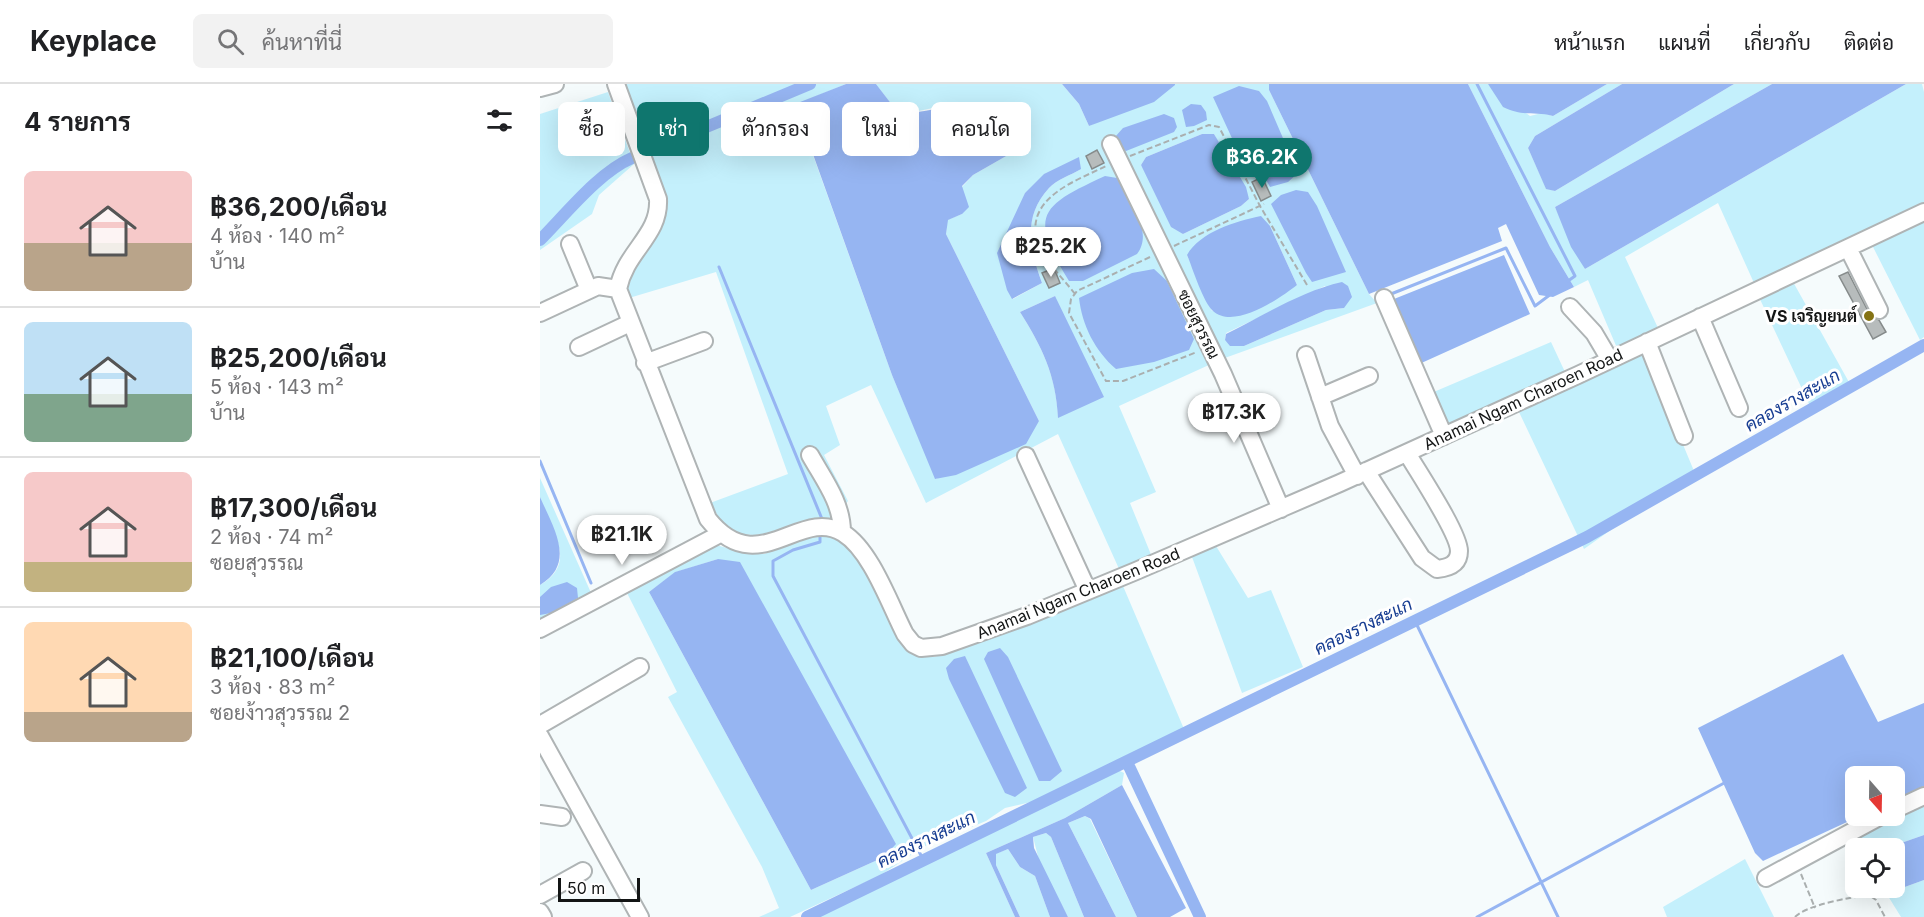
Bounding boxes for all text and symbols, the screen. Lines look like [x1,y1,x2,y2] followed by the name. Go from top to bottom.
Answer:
[193,14,613,68] search box
[30,24,157,58] text: Keyplace
[214,25,247,58] icon: search
[262,29,342,55] text: ค้นหาที่นี่
[1554,30,1625,55] text: หน้าแรก
[1658,30,1711,55] text: แผนที่
[1744,30,1811,55] text: เกี่ยวกับ
[1844,30,1894,55] text: ติดต่อ
[558,102,625,156] chip: ซื้อ
[637,102,709,156] chip: เช่า
[721,102,830,156] chip: ตัวกรอง
[842,102,919,156] chip: ใหม่
[931,102,1031,156] chip: คอนโด
[483,104,516,137] icon: filters
[24,106,131,137] text: 4 รายการ
[1213,138,1311,189] pin: ฿36.2K
[1226,145,1298,169] text: ฿36.2K
[210,191,387,222] text: ฿36,200/เดือน
[72,195,144,267] icon: home
[210,224,345,248] text: 4 ห้อง · 140 m²
[1002,227,1100,278] pin: ฿25.2K
[1015,234,1087,258] text: ฿25.2K
[210,250,245,274] text: บ้าน
[1172,286,1224,363] street label: ซอยสุวรรณ
[1765,305,1858,327] place label: VS เจริญยนต์
[1862,309,1876,323] marker: VS เจริญยนต์
[210,342,387,373] text: ฿25,200/เดือน
[1420,344,1626,454] street label: Anamai Ngam Charoen Road
[72,346,144,418] icon: home
[1741,364,1843,436] water label: คลองรางสะแก
[210,375,344,399] text: 5 ห้อง · 143 m²
[1185,393,1283,444] pin: ฿17.3K
[1202,400,1266,424] text: ฿17.3K
[210,401,245,425] text: บ้าน
[210,492,377,523] text: ฿17,300/เดือน
[72,496,144,568] icon: home
[573,515,671,566] pin: ฿21.1K
[591,522,653,546] text: ฿21.1K
[210,525,333,549] text: 2 ห้อง · 74 m²
[973,543,1183,643] street label: Anamai Ngam Charoen Road
[210,551,303,575] text: ซอยสุวรรณ
[1311,593,1415,659] water label: คลองรางสะแก
[210,642,374,673] text: ฿21,100/เดือน
[72,646,144,718] icon: home
[210,675,335,699] text: 3 ห้อง · 83 m²
[210,701,350,725] text: ซอยง้าวสุวรรณ 2
[1845,766,1905,826] north arrow
[1845,766,1905,898] map controls
[874,806,978,872] water label: คลองรางสะแก
[1845,838,1905,898] button: locate
[558,875,640,902] scale bar
[567,878,605,898] text: 50 m

